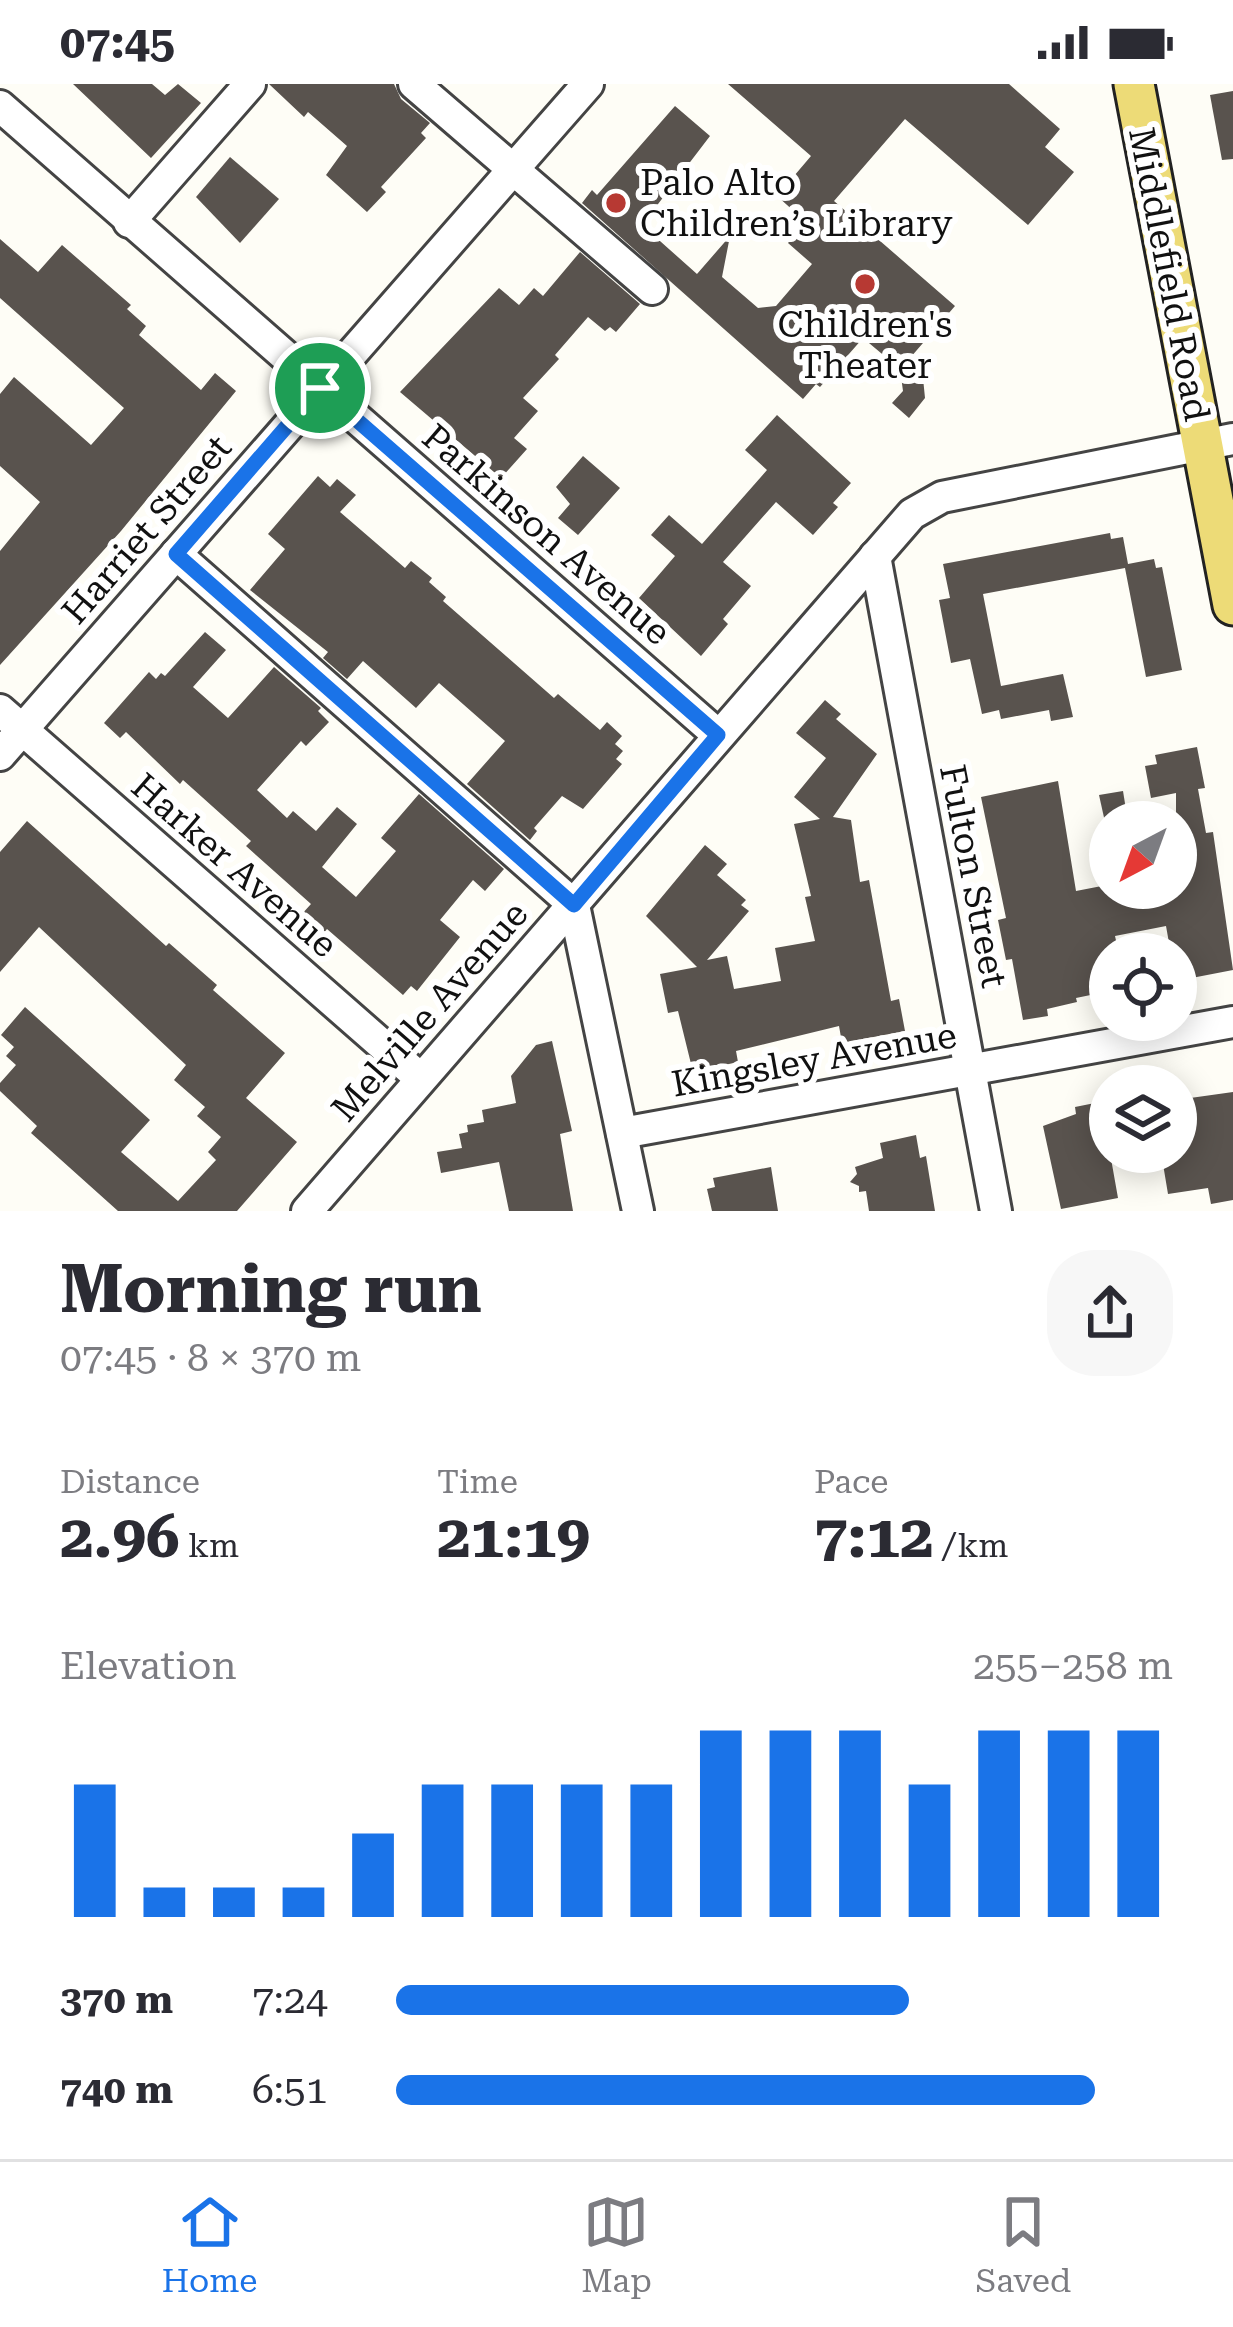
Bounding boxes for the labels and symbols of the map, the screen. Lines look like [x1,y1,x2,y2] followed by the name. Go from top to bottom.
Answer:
[1120,124,1218,425] street label: Middlefield Road
[640,162,953,245] place label: Palo Alto Children’s Library
[603,190,629,216] marker: Palo Alto Children’s Library
[852,271,878,297] marker: Children's Theater
[778,304,952,387] place label: Children's Theater
[269,337,371,439] pin
[414,416,679,654] street label: Parkinson Avenue
[54,427,240,632] street label: Harriet Street
[931,761,1015,991] street label: Fulton Street
[123,765,346,966] street label: Harker Avenue
[1089,801,1197,909] north arrow
[323,893,536,1130] street label: Melville Avenue
[669,1014,960,1106] street label: Kingsley Avenue

